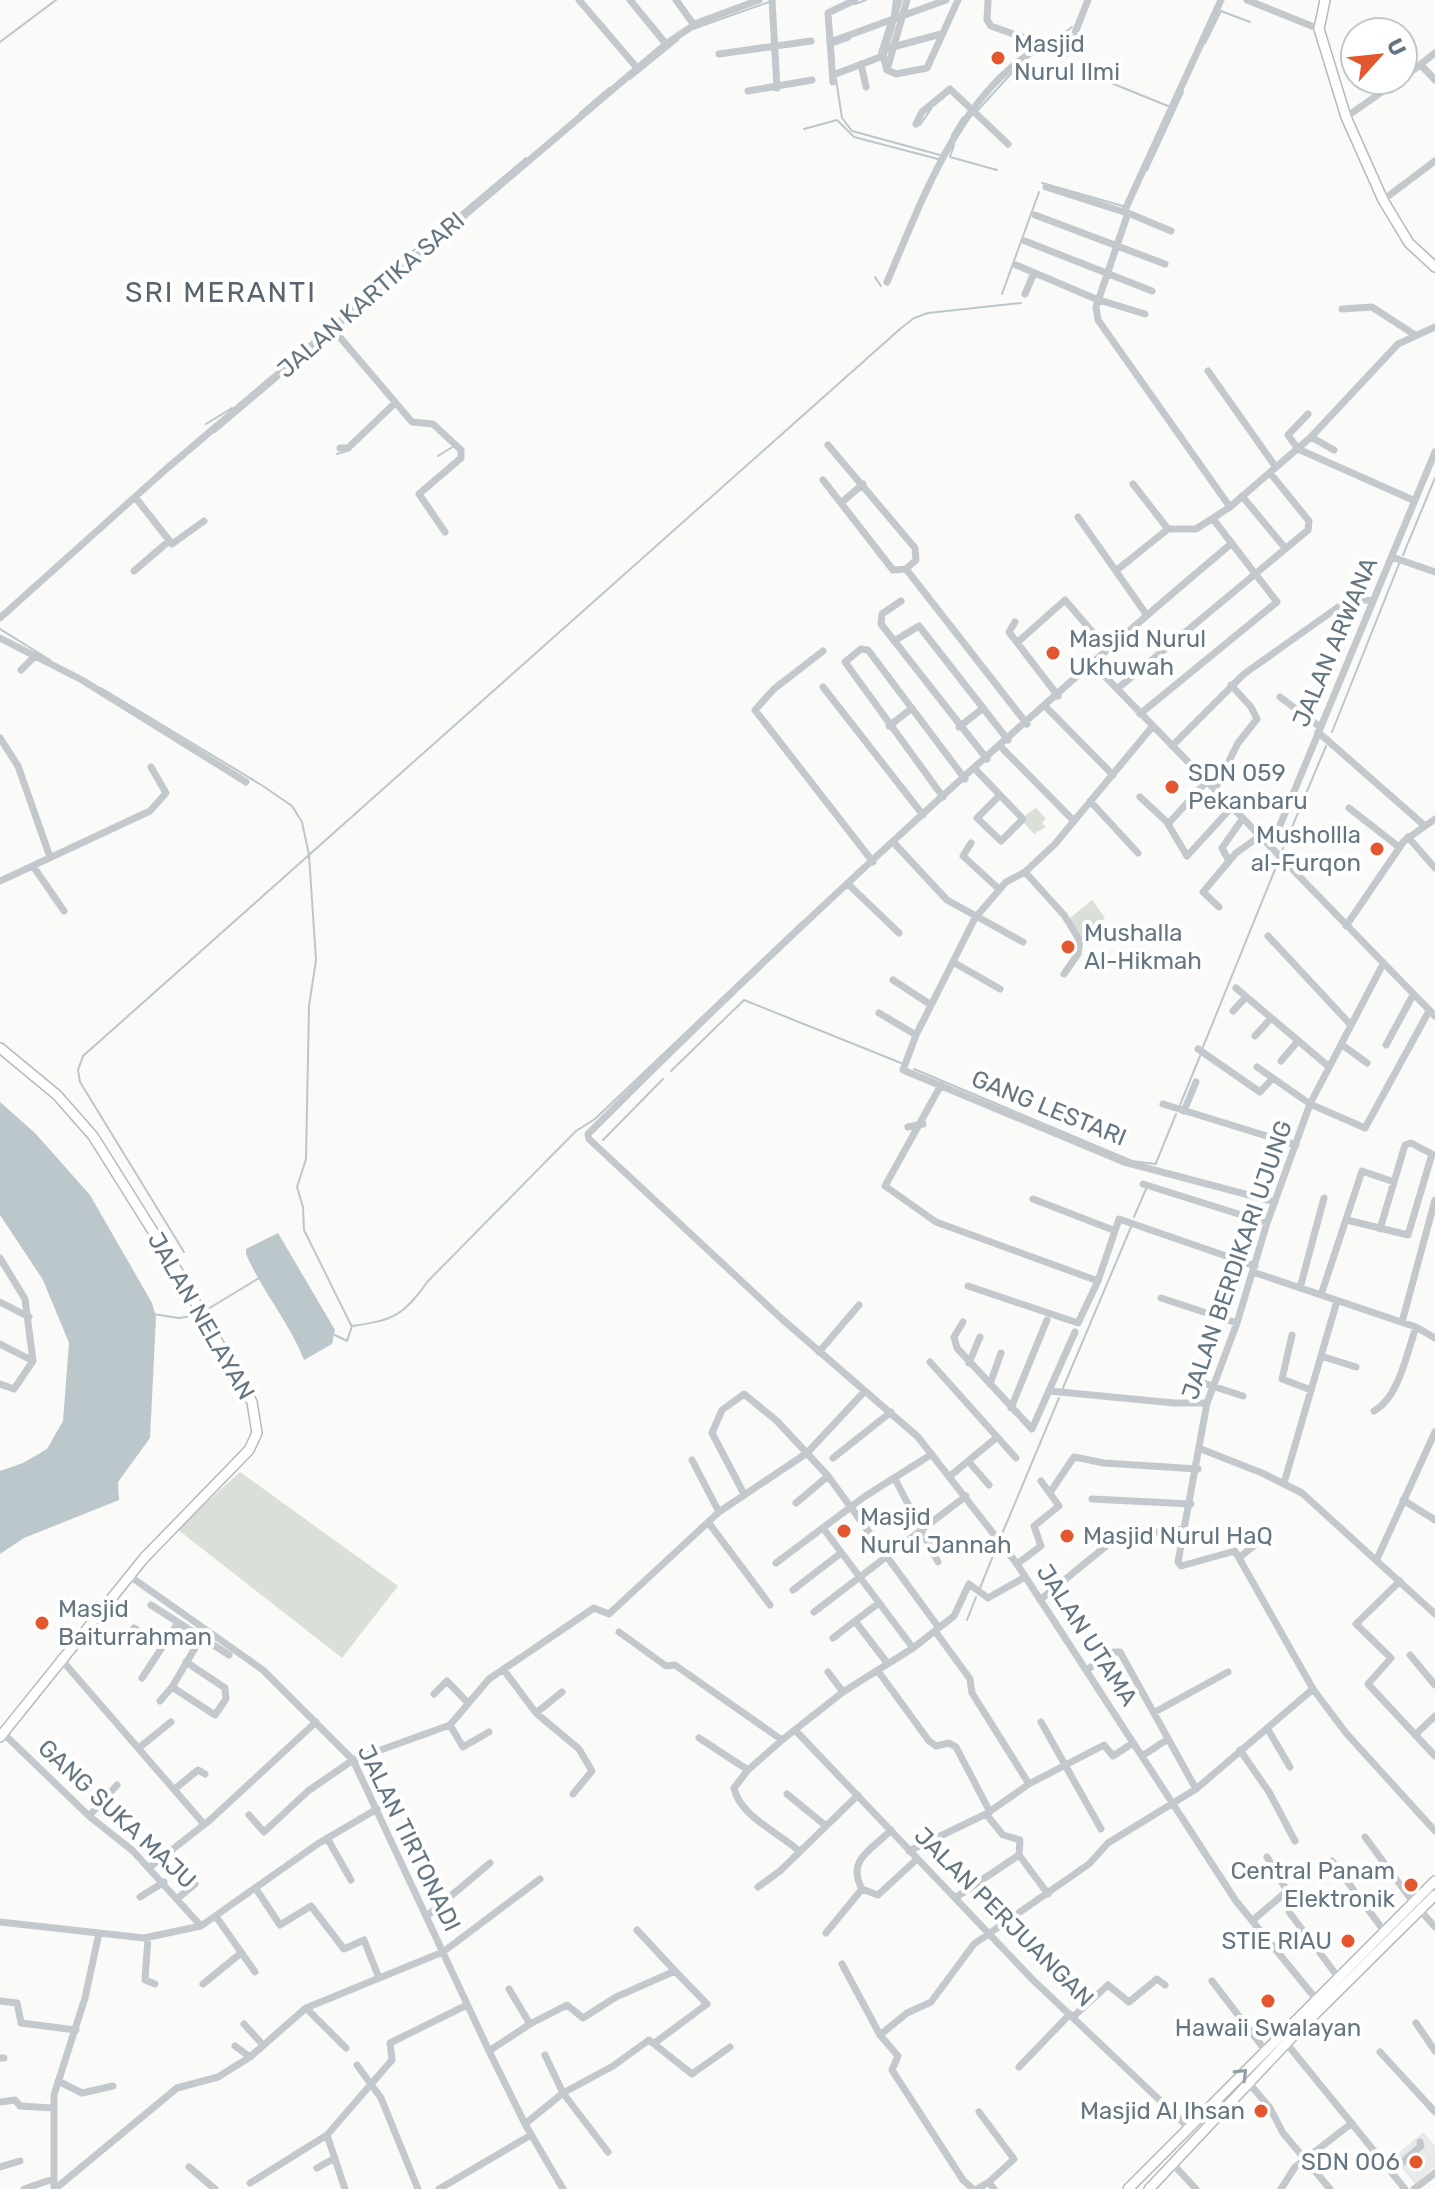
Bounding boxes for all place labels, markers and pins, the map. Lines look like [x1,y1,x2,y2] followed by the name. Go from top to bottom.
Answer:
[1014,30,1120,86] place label: Masjid Nurul Ilmi
[989,49,1007,67] marker: Masjid Nurul Ilmi
[1069,625,1206,681] place label: Masjid Nurul Ukhuwah
[1044,644,1062,662] marker: Masjid Nurul Ukhuwah
[1188,759,1308,815] place label: SDN 059 Pekanbaru
[1163,778,1181,796] marker: SDN 059 Pekanbaru
[1251,821,1361,877] place label: Mushollla al-Furqon
[1368,840,1386,858] marker: Mushollla al-Furqon
[1084,919,1202,975] place label: Mushalla Al-Hikmah
[1059,938,1077,956] marker: Mushalla Al-Hikmah
[860,1503,1012,1559] place label: Masjid Nurul Jannah
[835,1522,853,1540] marker: Masjid Nurul Jannah
[1083,1522,1273,1550] place label: Masjid Nurul HaQ
[1058,1527,1076,1545] marker: Masjid Nurul HaQ
[58,1595,212,1651] place label: Masjid Baiturrahman
[33,1614,51,1632] marker: Masjid Baiturrahman
[1230,1857,1396,1913] place label: Central Panam Elektronik
[1402,1876,1420,1894] marker: Central Panam Elektronik
[1222,1927,1332,1955] place label: STIE RIAU
[1339,1932,1357,1950] marker: STIE RIAU
[1259,1992,1277,2010] marker: Hawaii Swalayan
[1175,2014,1361,2042] place label: Hawaii Swalayan
[1080,2097,1245,2125] place label: Masjid Al Ihsan
[1252,2102,1270,2120] marker: Masjid Al Ihsan
[1301,2148,1400,2176] place label: SDN 006
[1407,2153,1425,2171] marker: SDN 006

